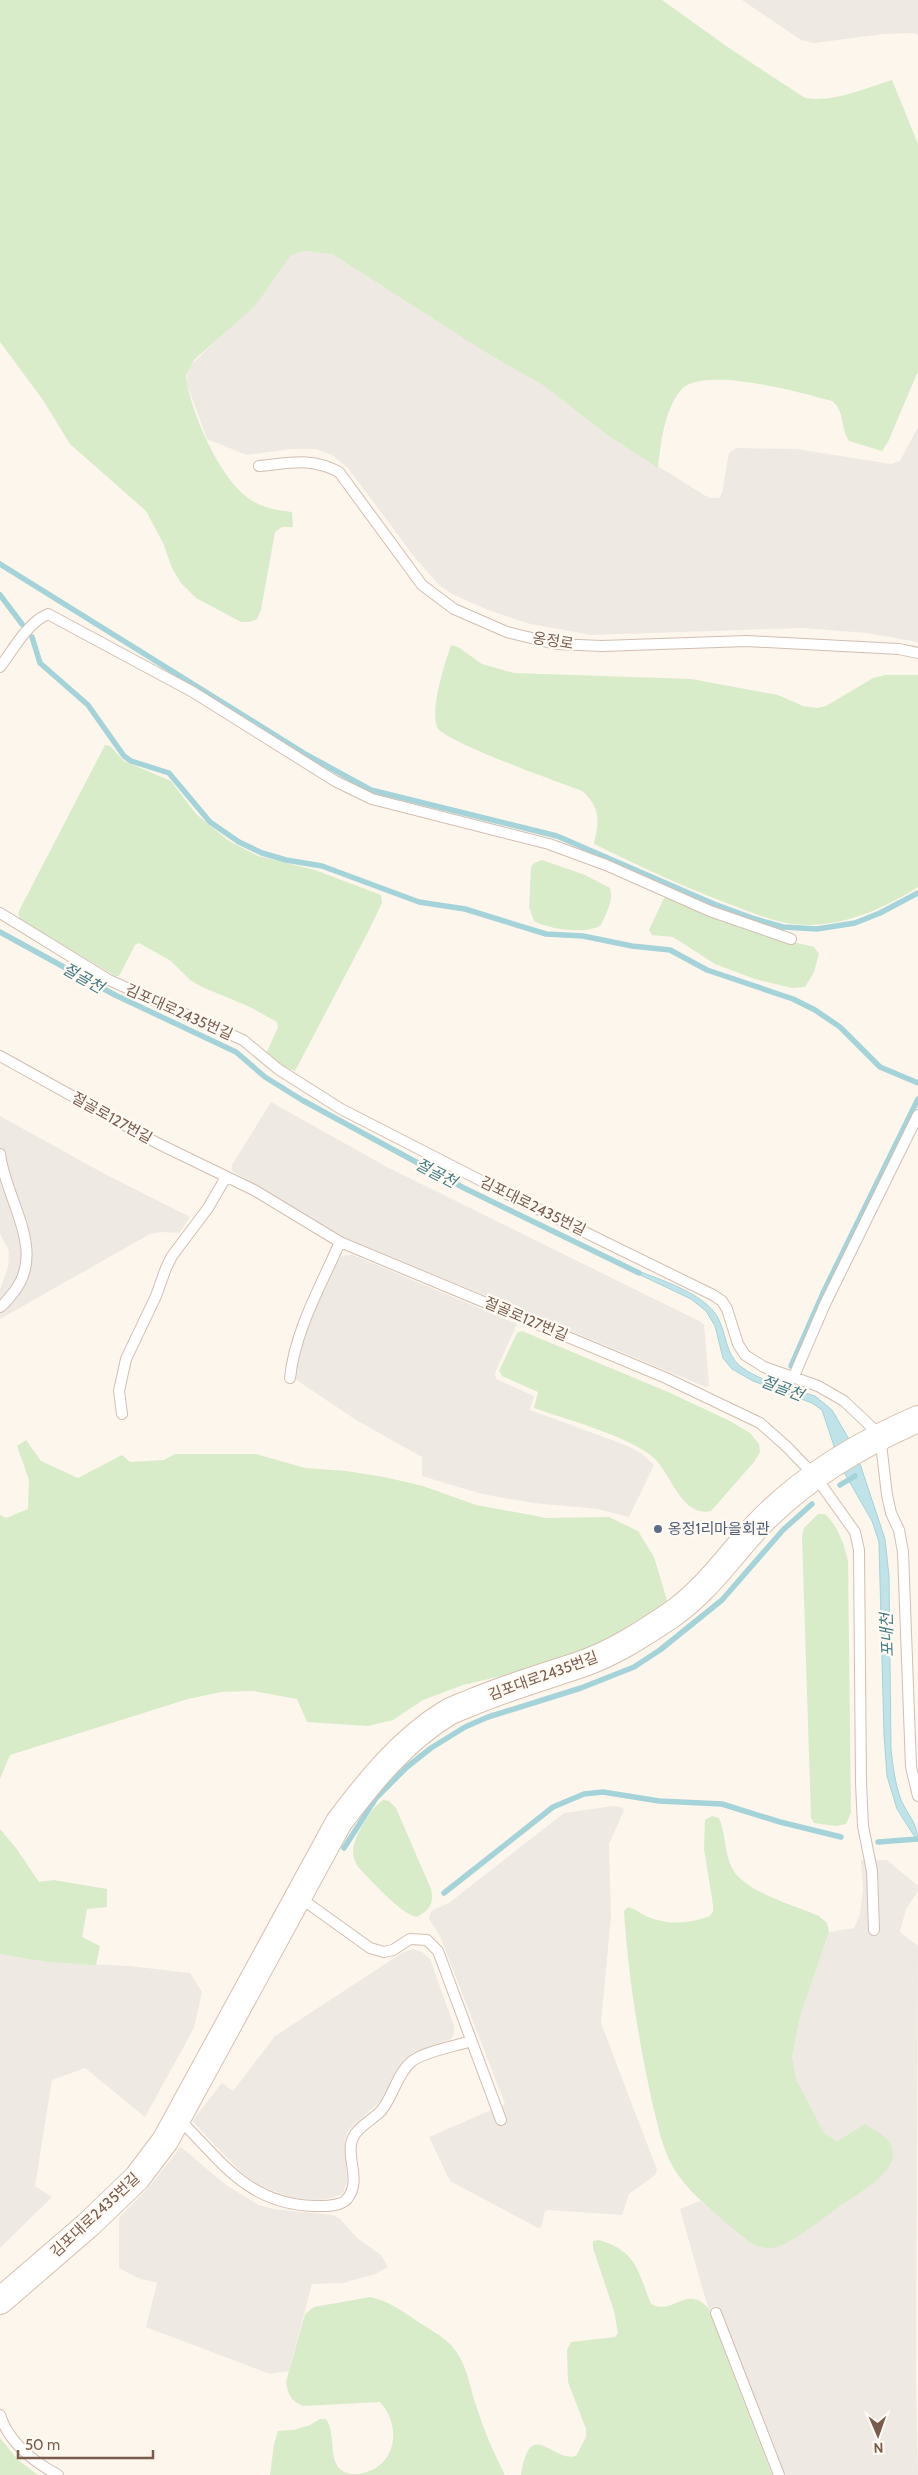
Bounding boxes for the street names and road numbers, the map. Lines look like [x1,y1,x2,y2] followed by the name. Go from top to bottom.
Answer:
[531,629,575,653] street label: 옹정로
[123,980,235,1044] street label: 김포대로2435번길
[69,1088,155,1148] street label: 절골로127번길
[477,1173,589,1239] street label: 김포대로2435번길
[481,1293,571,1345] street label: 절골로127번길
[486,1648,600,1704] street label: 김포대로2435번길
[47,2169,143,2261] street label: 김포대로2435번길

